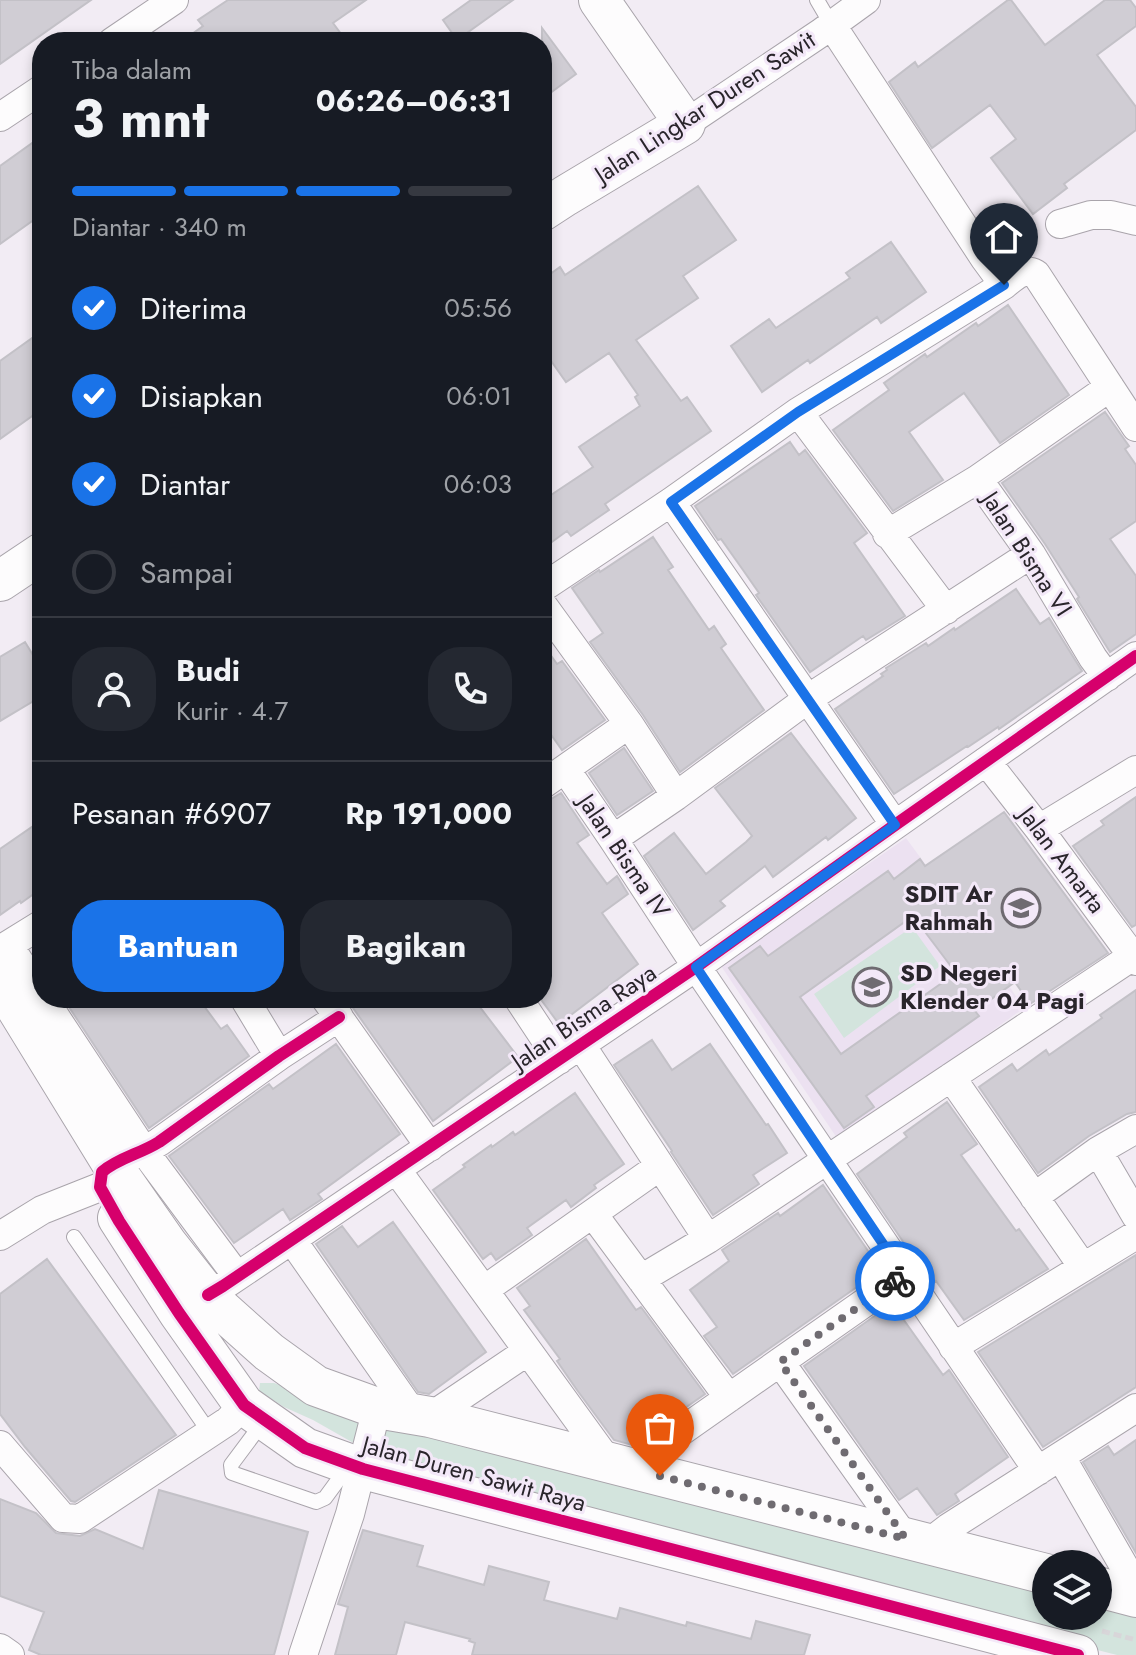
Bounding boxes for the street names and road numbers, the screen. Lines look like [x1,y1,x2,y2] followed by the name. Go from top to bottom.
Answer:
[585,22,822,193] street label: Jalan Lingkar Duren Sawit
[972,482,1081,623] street label: Jalan Bisma VI
[568,784,679,925] street label: Jalan Bisma IV
[1009,797,1114,920] street label: Jalan Amarta
[502,955,663,1080] street label: Jalan Bisma Raya
[356,1426,590,1520] street label: Jalan Duren Sawit Raya

